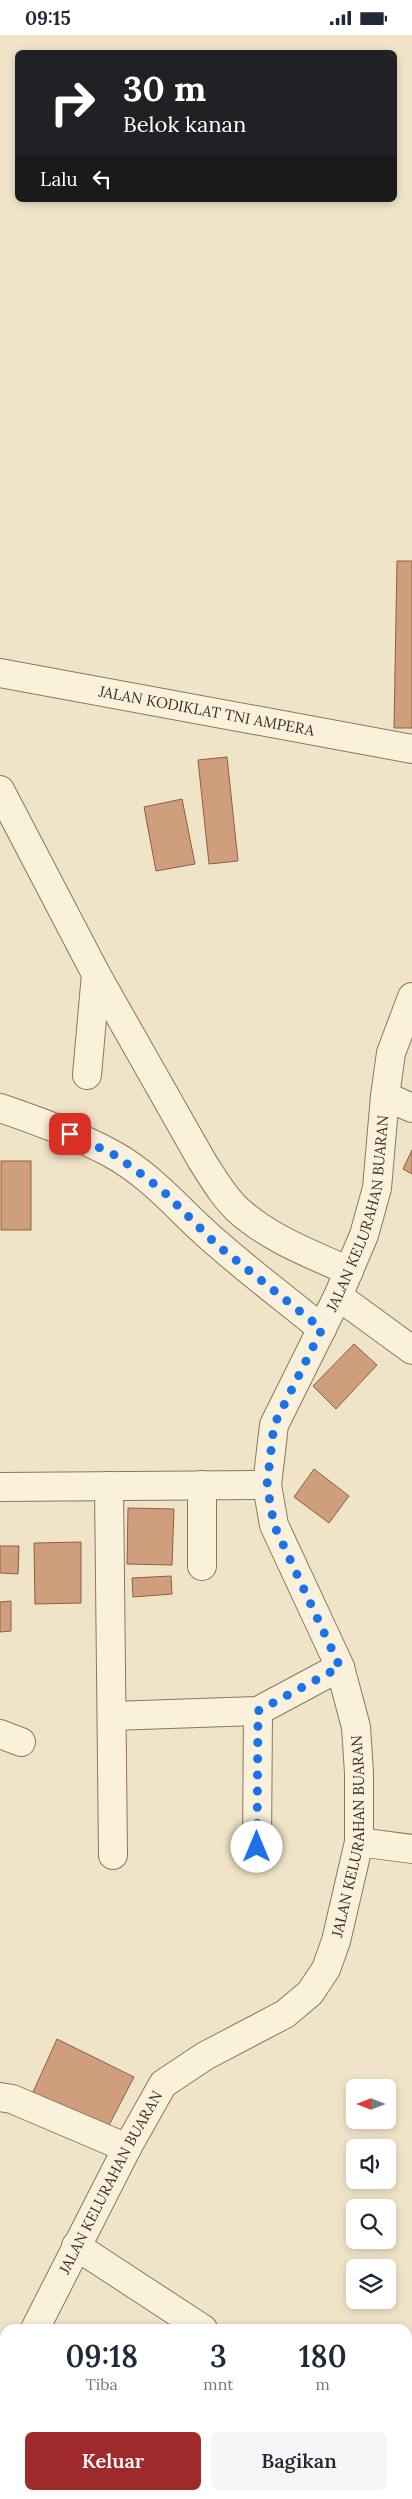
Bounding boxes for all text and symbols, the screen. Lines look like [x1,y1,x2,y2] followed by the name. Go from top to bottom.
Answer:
[25,6,71,30] text: 09:15
[123,66,206,111] text: 30 m
[40,70,105,135] icon: right
[123,110,246,138] text: Belok kanan
[88,165,116,193] icon: left
[40,167,78,191] text: Lalu
[96,681,317,740] street label: JALAN KODIKLAT TNI AMPERA
[49,1113,91,1155] pin
[321,1114,392,1315] street label: JALAN KELURAHAN BUARAN
[56,1120,84,1148] icon: arrive
[327,1735,368,1940] street label: JALAN KELURAHAN BUARAN
[230,1820,282,1872] position arrow
[346,2079,396,2129] north arrow
[346,2079,396,2309] map controls
[54,2087,166,2278] street label: JALAN KELURAHAN BUARAN
[346,2139,396,2189] button: sound
[346,2199,396,2249] button: search
[346,2259,396,2309] button: layers
[65,2337,138,2375] text: 09:18
[210,2337,227,2375] text: 3
[299,2337,347,2375] text: 180
[86,2374,118,2394] text: Tiba
[203,2374,233,2394] text: mnt
[316,2374,330,2394] text: m
[25,2432,201,2490] button: Keluar
[211,2432,387,2490] button: Bagikan

